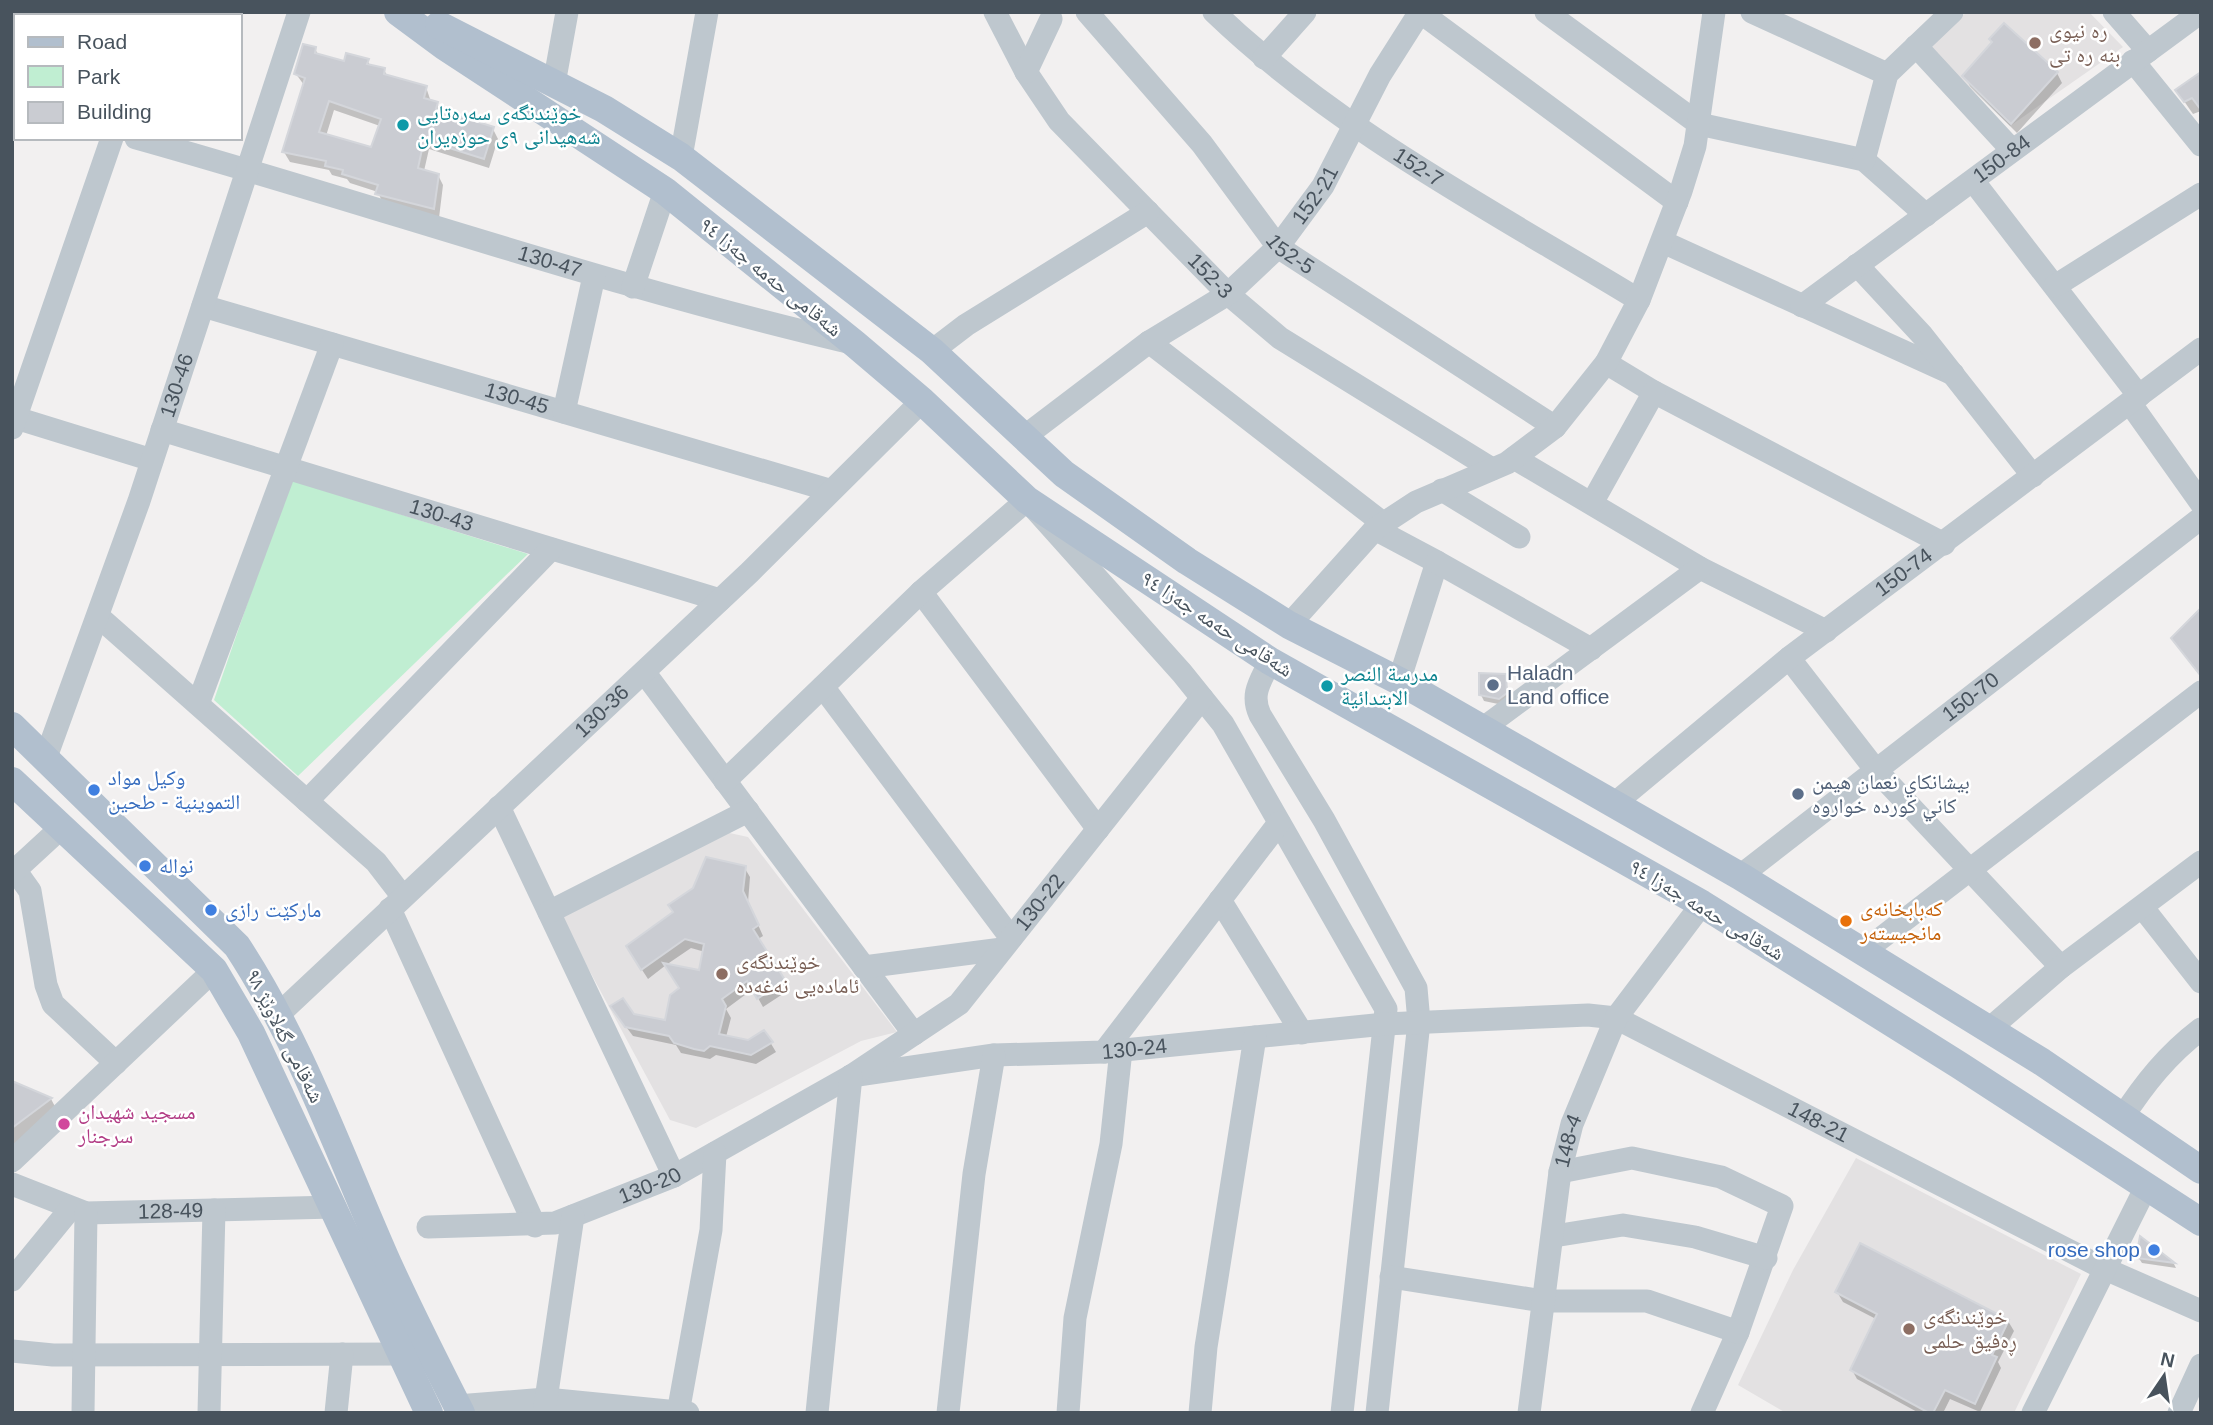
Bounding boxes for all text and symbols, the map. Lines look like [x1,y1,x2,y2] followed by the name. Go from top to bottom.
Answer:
[14,14,242,140] legend
[2049,19,2120,68] place label: ره نیوی بنه ره تی
[77,30,127,53] text: Road
[2027,35,2043,51] marker: ره نیوی بنه ره تی
[77,65,121,88] text: Park
[77,100,152,123] text: Building
[417,101,601,150] place label: خوێندنگەی سەرەتایی شەهیدانی ٩ی حوزەیران
[395,117,411,133] marker: خوێندنگەی سەرەتایی شەهیدانی ٩ی حوزەیران
[1968,130,2035,187] street label: 150-84
[1390,143,1447,191] street label: 152-7
[1287,162,1342,228] street label: 152-21
[695,212,847,342] street label: شەقامی حەمە جەزا ٩٤
[1261,229,1319,278] street label: 152-5
[515,241,585,281] street label: 130-47
[1184,248,1238,303] street label: 152-3
[155,351,197,420] street label: 130-46
[482,377,552,418] street label: 130-45
[407,494,476,535] street label: 130-43
[1870,543,1937,601] street label: 150-74
[1136,566,1297,683] street label: شەقامی حەمە جەزا ٩٤
[1507,661,1609,708] place label: Haladn Land office
[1340,662,1438,710] place label: مدرسة النصر الابتدائية
[1937,667,2003,726] street label: 150-70
[1485,677,1501,693] marker: Haladn Land office
[1319,678,1335,694] marker: مدرسة النصر الابتدائية
[570,680,633,742] street label: 130-36
[108,766,240,815] place label: وكيل مواد التموينية - طحين
[1812,770,1970,822] place label: بيشانكاي نعمان هيمن كاني كورده خواروه
[86,782,102,798] marker: وكيل مواد التموينية - طحين
[1790,786,1806,802] marker: بيشانكاي نعمان هيمن كاني كورده خواروه
[159,854,194,877] place label: نواله
[1625,854,1788,966] street label: شەقامی حەمە جەزا ٩٤
[137,858,153,874] marker: نواله
[1010,869,1069,935] street label: 130-22
[1859,897,1943,944] place label: كەبابخانەی مانجیستەر
[225,898,321,922] place label: مارکێت رازی
[203,902,219,918] marker: مارکێت رازی
[1838,913,1854,929] marker: كەبابخانەی مانجیستەر
[736,950,859,999] place label: خوێندنگەی ئامادەیی نەغەدە
[240,965,329,1107] street label: شەقامی گەلاوێژ ٩٨
[714,966,730,982] marker: خوێندنگەی ئامادەیی نەغەدە
[1101,1034,1168,1063] street label: 130-24
[1784,1096,1853,1147] street label: 148-21
[77,1100,195,1147] place label: مسجيد شهيدان سرجنار
[1550,1110,1586,1170] street label: 148-4
[56,1116,72,1132] marker: مسجيد شهيدان سرجنار
[615,1162,685,1208] street label: 130-20
[137,1198,203,1223] street label: 128-49
[2048,1238,2140,1261] place label: rose shop
[2146,1242,2162,1258] marker: rose shop
[1923,1305,2017,1357] place label: خوێندنگەی ڕەفیق حلمی
[1901,1321,1917,1337] marker: خوێندنگەی ڕەفیق حلمی
[2129,1341,2199,1411] north arrow
[2159,1348,2177,1372] text: N

